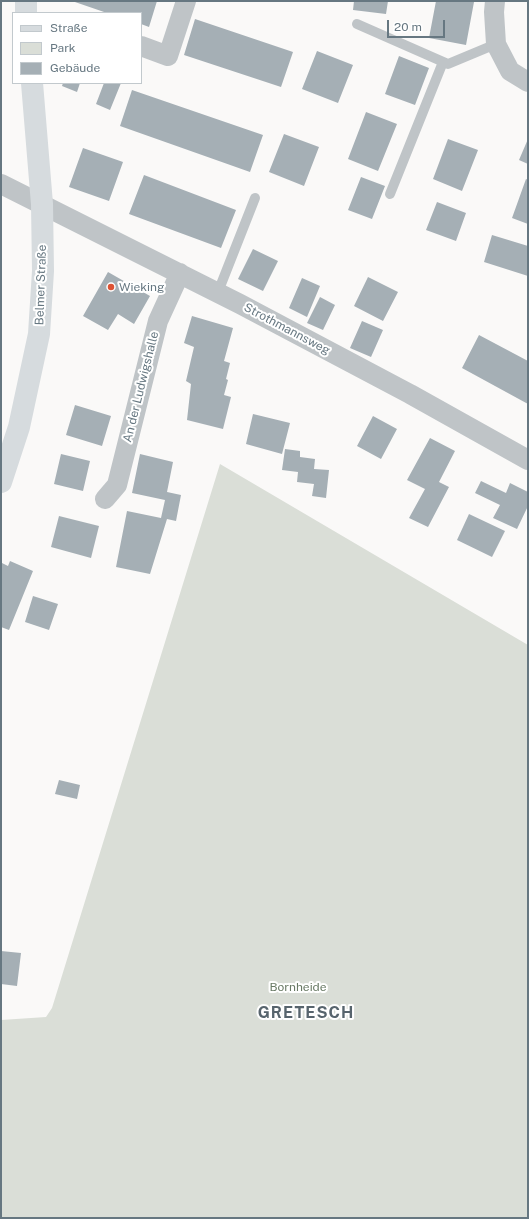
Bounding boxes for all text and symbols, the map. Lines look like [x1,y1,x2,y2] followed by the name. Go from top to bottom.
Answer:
[12,12,142,84] legend
[389,12,447,38] scale bar
[394,20,422,34] text: 20 m
[50,21,87,35] text: Straße
[50,41,76,55] text: Park
[50,61,100,75] text: Gebäude
[32,244,50,326] street label: Belmer Straße
[119,280,164,294] place label: Wieking
[106,282,116,292] marker: Wieking
[241,300,333,358] street label: Strothmannsweg
[120,330,162,444] street label: An der Ludwigshalle
[269,980,327,994] park label: Bornheide
[258,1003,354,1023] district label: GRETESCH

